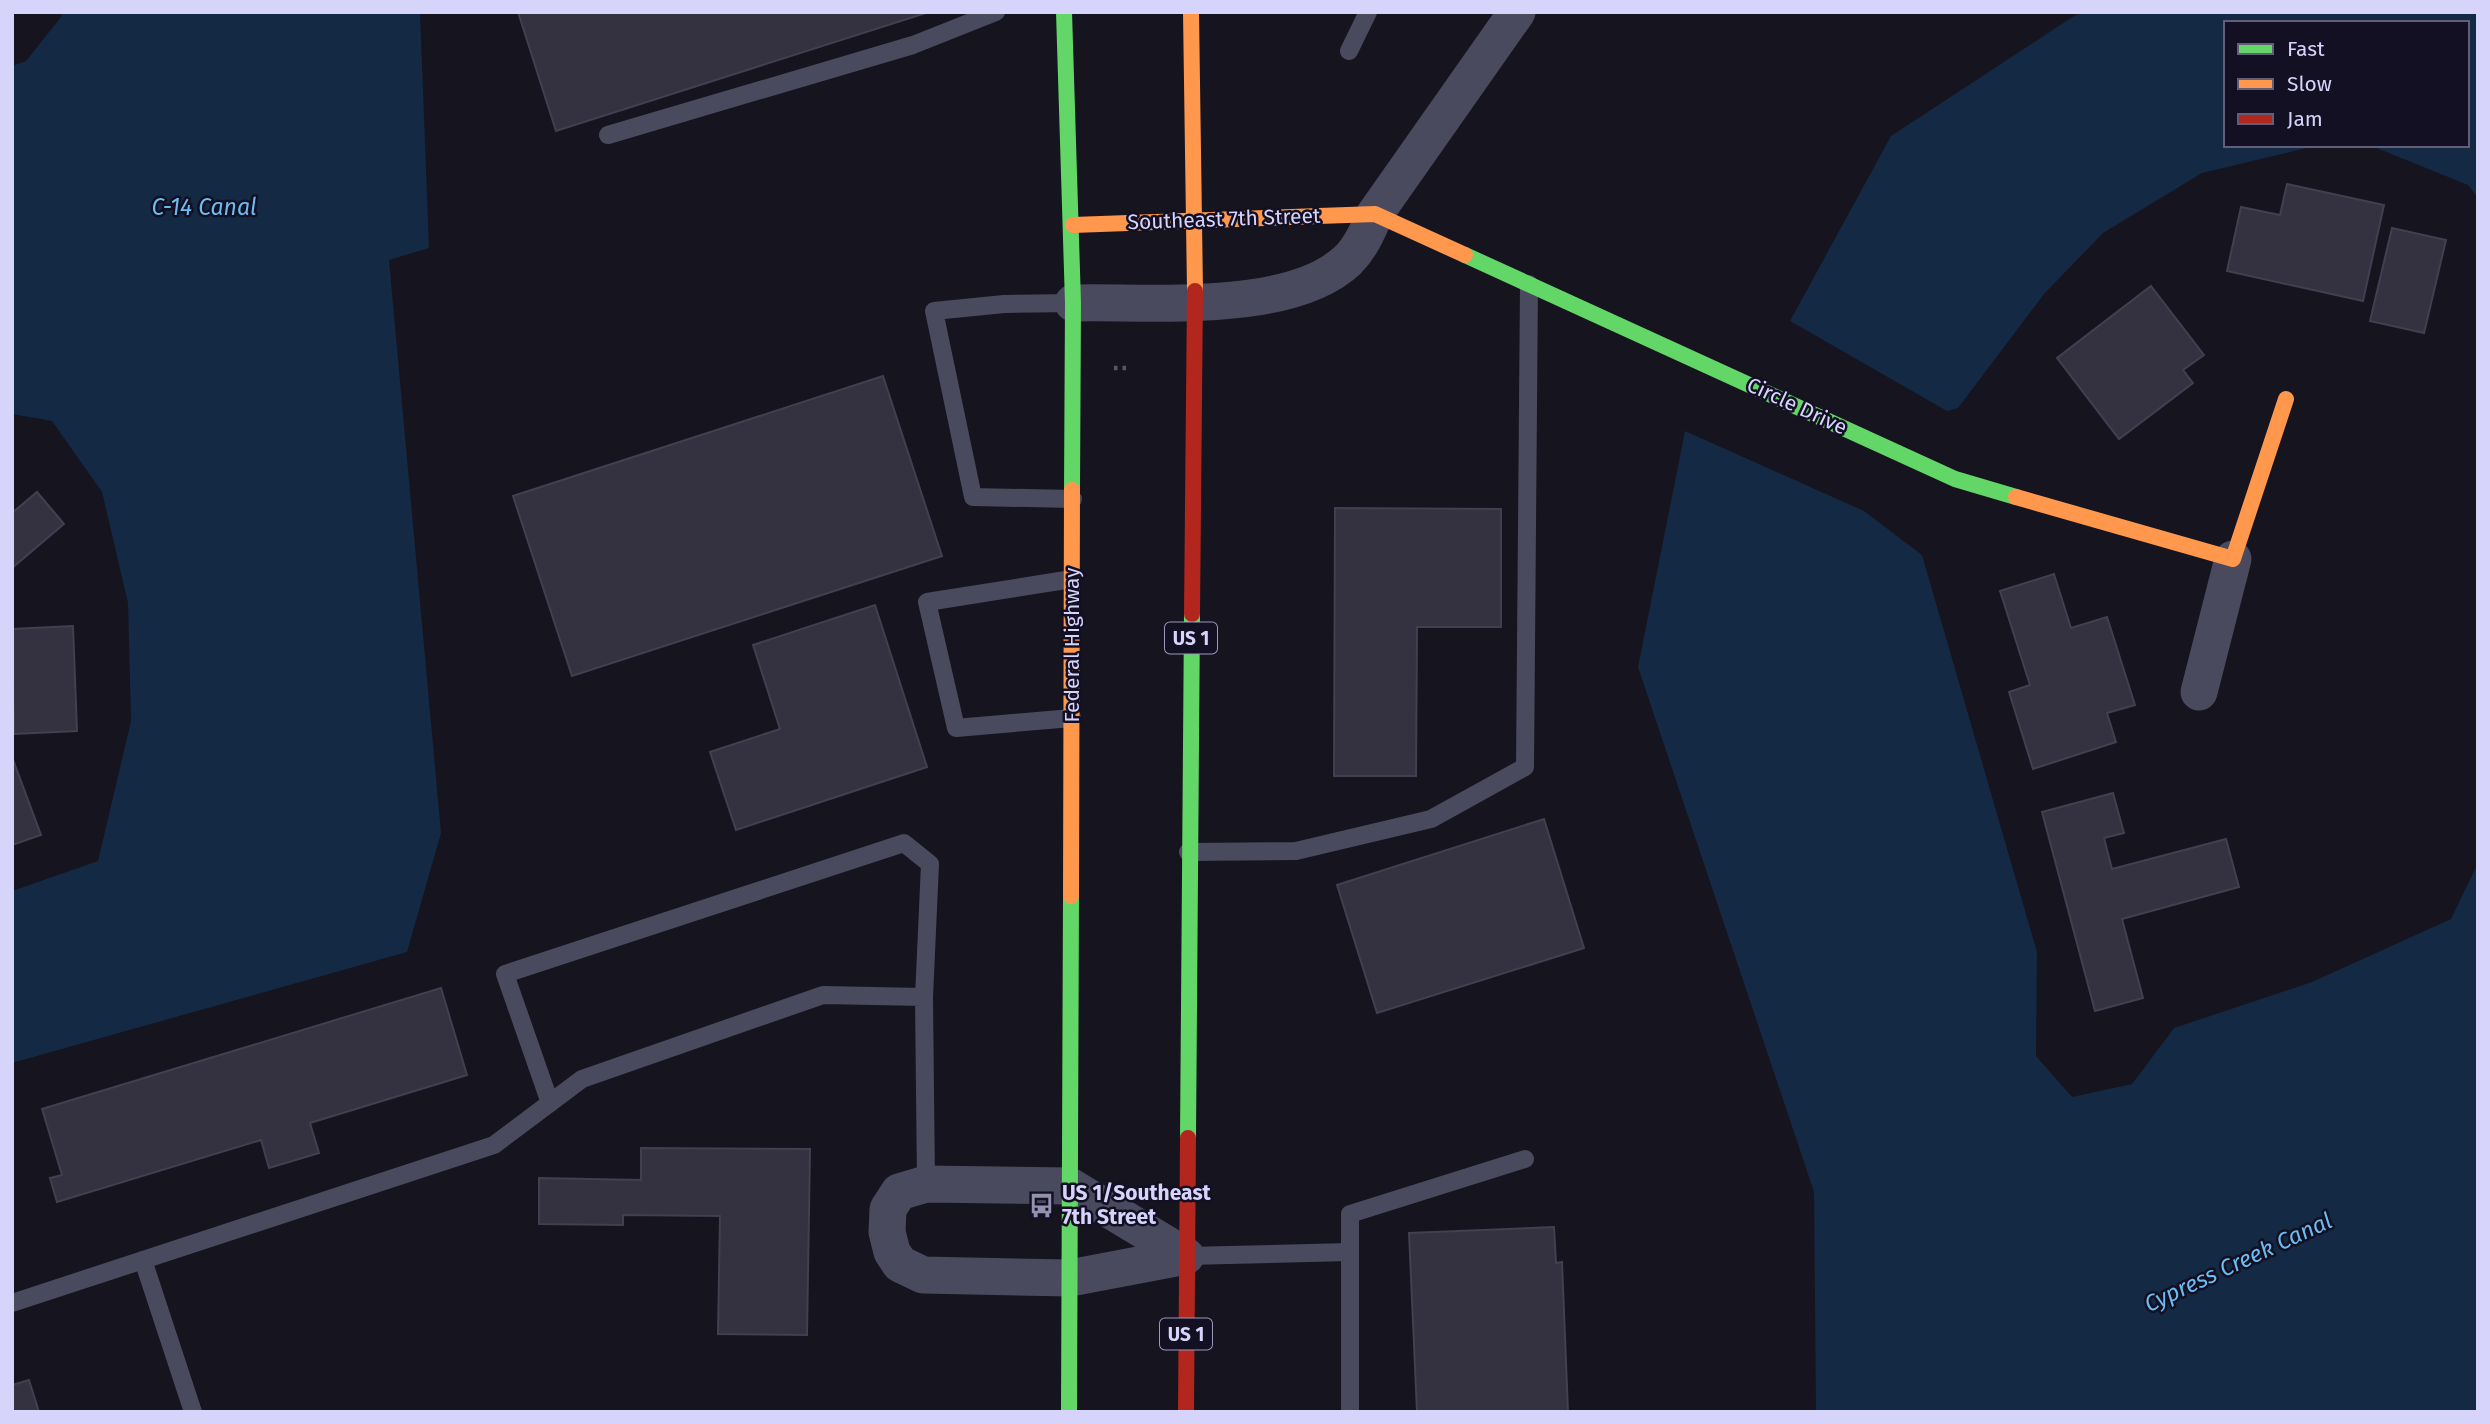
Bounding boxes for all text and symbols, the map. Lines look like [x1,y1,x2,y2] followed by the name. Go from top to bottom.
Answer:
[2224,21,2469,147] legend
[2287,36,2325,62] text: Fast
[2287,71,2332,97] text: Slow
[2287,106,2323,132] text: Jam
[151,193,257,221] water label: C-14 Canal
[1127,203,1321,235] street label: Southeast 7th Street
[1743,372,1851,440] street label: Circle Drive
[1059,567,1085,723] street label: Federal Highway
[1165,622,1217,653] road number: US 1
[1062,1180,1212,1230] place label: US 1/Southeast 7th Street
[1028,1191,1056,1219] bus stop icon: US 1/Southeast 7th Street
[2140,1206,2336,1318] water label: Cypress Creek Canal
[1160,1318,1212,1350] road number: US 1

